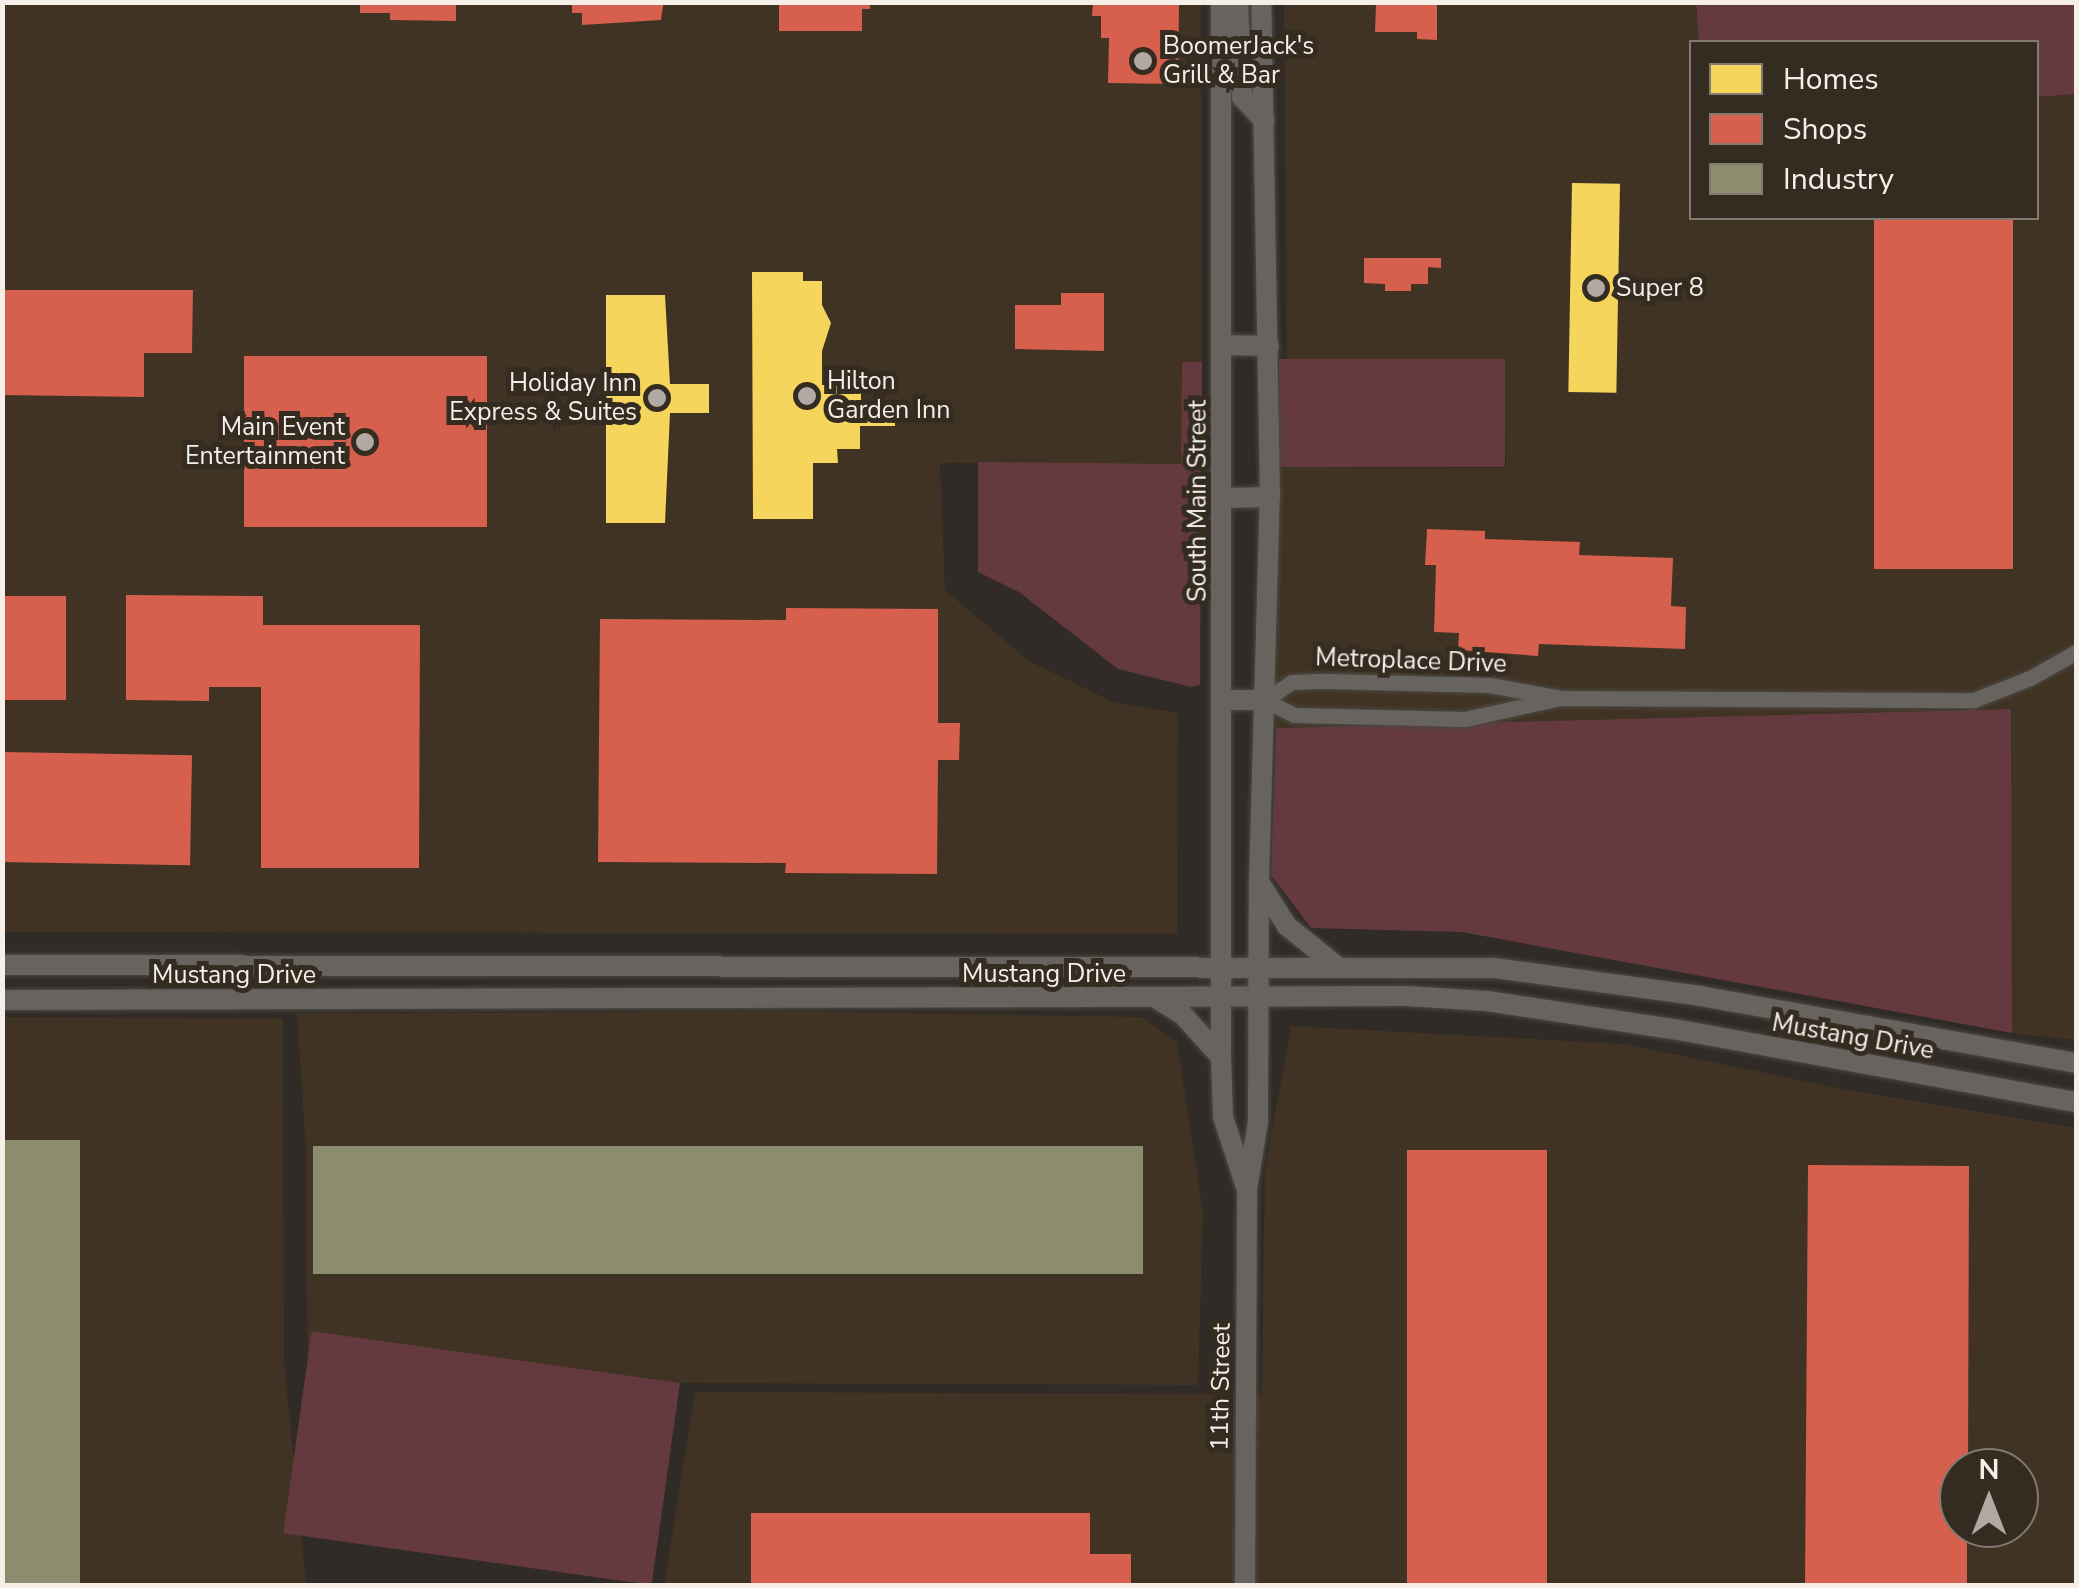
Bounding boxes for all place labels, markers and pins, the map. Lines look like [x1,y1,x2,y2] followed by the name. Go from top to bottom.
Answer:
[1163,32,1314,91] place label: BoomerJack's Grill & Bar
[1132,50,1154,72] marker: BoomerJack's Grill & Bar
[1616,273,1704,303] place label: Super 8
[1585,277,1607,299] marker: Super 8
[827,367,950,426] place label: Hilton Garden Inn
[449,369,637,428] place label: Holiday Inn Express & Suites
[796,385,818,407] marker: Hilton Garden Inn
[646,387,668,409] marker: Holiday Inn Express & Suites
[185,413,345,472] place label: Main Event Entertainment
[354,431,376,453] marker: Main Event Entertainment

